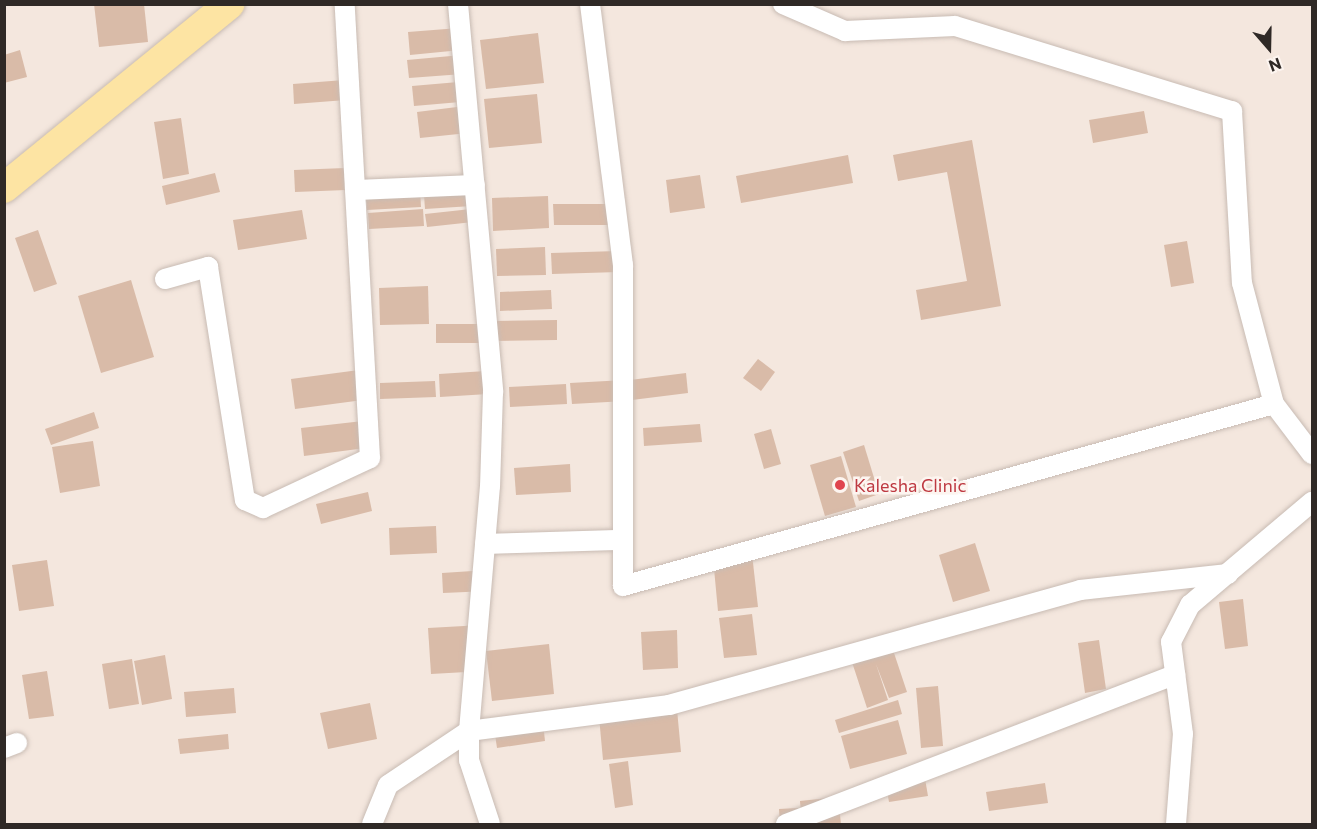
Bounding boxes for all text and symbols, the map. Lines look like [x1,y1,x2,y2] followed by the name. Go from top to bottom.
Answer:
[1239,18,1299,78] north arrow
[1266,54,1284,76] text: N
[854,474,966,496] place label: Kalesha Clinic
[831,476,849,494] marker: Kalesha Clinic

